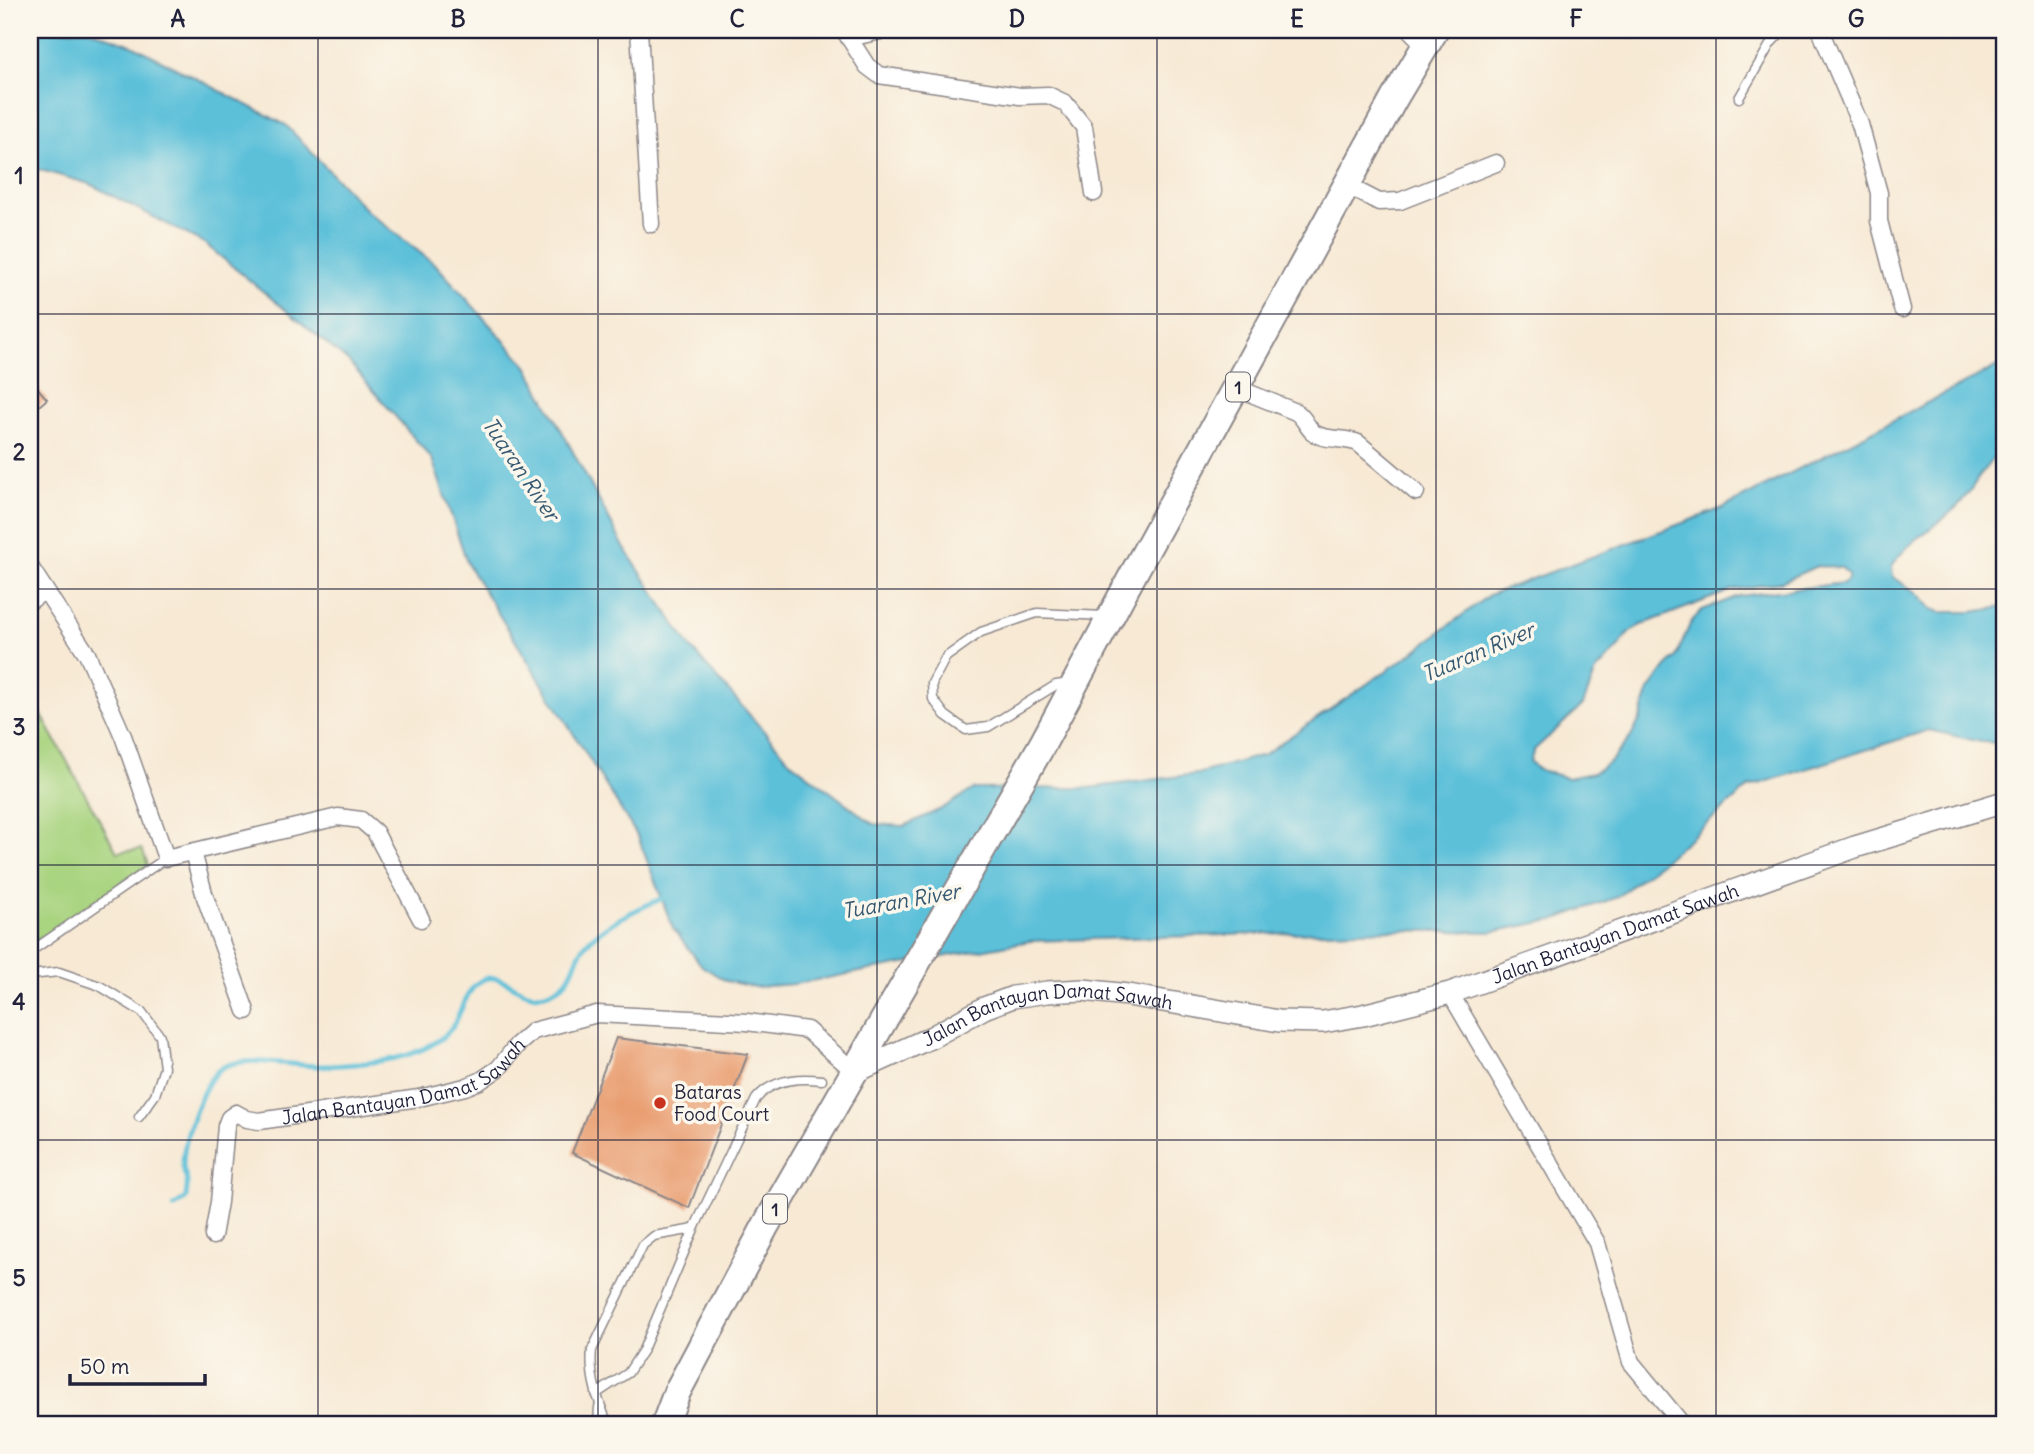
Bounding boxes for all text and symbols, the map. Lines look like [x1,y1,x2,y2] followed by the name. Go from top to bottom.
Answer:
[171,4,186,33] text: A
[450,4,466,33] text: B
[729,4,745,33] text: C
[1009,4,1025,33] text: D
[1290,4,1304,33] text: E
[1569,4,1583,33] text: F
[1848,4,1864,33] text: G
[14,161,24,190] text: 1
[1226,372,1250,402] road number: 1
[476,412,567,528] water label: Tuaran River
[13,437,26,466] text: 2
[1418,615,1540,688] water label: Tuaran River
[12,712,26,741] text: 3
[840,877,964,925] water label: Tuaran River
[1488,878,1742,989] street label: Jalan Bantayan Damat Sawah
[919,977,1175,1052] street label: Jalan Bantayan Damat Sawah
[12,987,26,1016] text: 4
[280,1032,530,1130] street label: Jalan Bantayan Damat Sawah
[674,1080,769,1126] place label: Bataras Food Court
[652,1095,668,1111] marker: Bataras Food Court
[763,1194,787,1224] road number: 1
[12,1263,26,1292] text: 5
[70,1342,205,1386] scale bar
[80,1353,129,1380] text: 50 m

